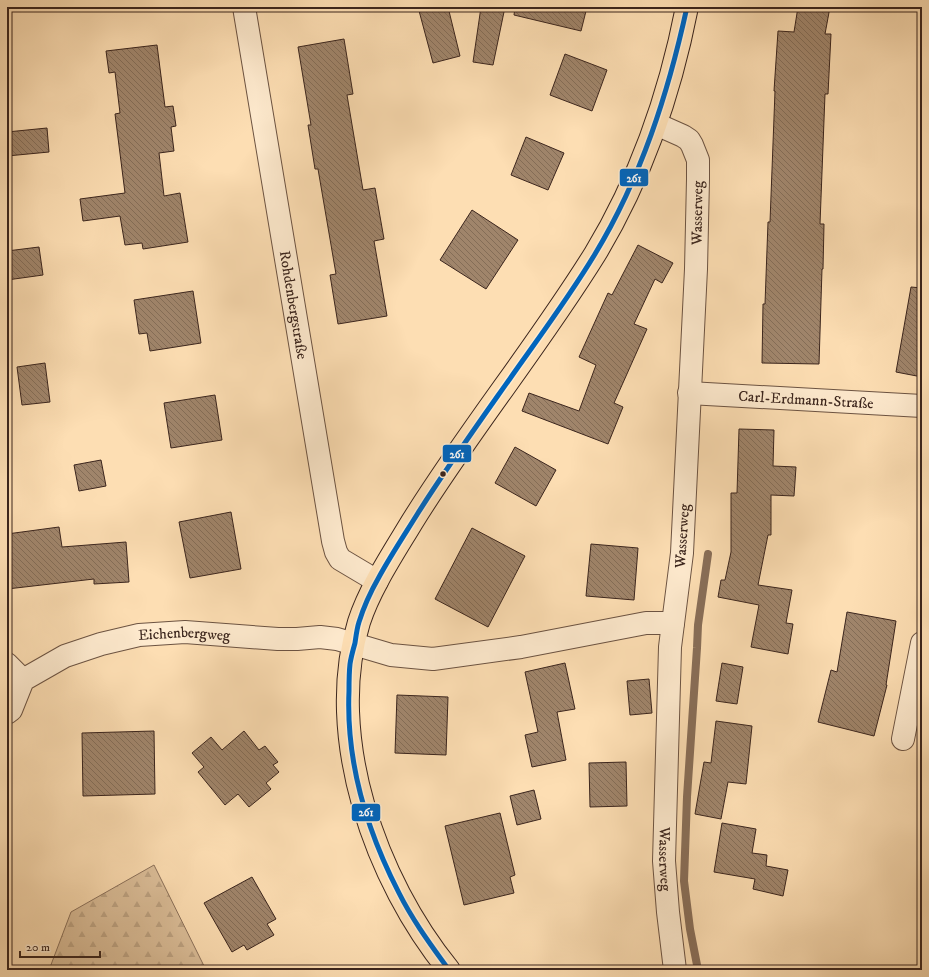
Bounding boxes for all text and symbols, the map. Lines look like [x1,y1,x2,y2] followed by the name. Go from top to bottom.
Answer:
[619,168,649,187] line badge: 261
[626,172,642,186] text: 261
[687,180,708,246] street label: Wasserweg
[275,249,312,361] street label: Rohdenbergstraße
[738,387,874,413] street label: Carl-Erdmann-Straße
[442,444,472,463] line badge: 261
[449,448,465,462] text: 261
[438,469,448,479] unlabelled marker
[671,503,694,570] street label: Wasserweg
[138,623,232,645] street label: Eichenbergweg
[351,803,381,822] line badge: 261
[358,806,374,820] text: 261
[654,826,675,893] street label: Wasserweg
[20,933,100,959] scale bar
[26,940,50,955] text: 20 m

